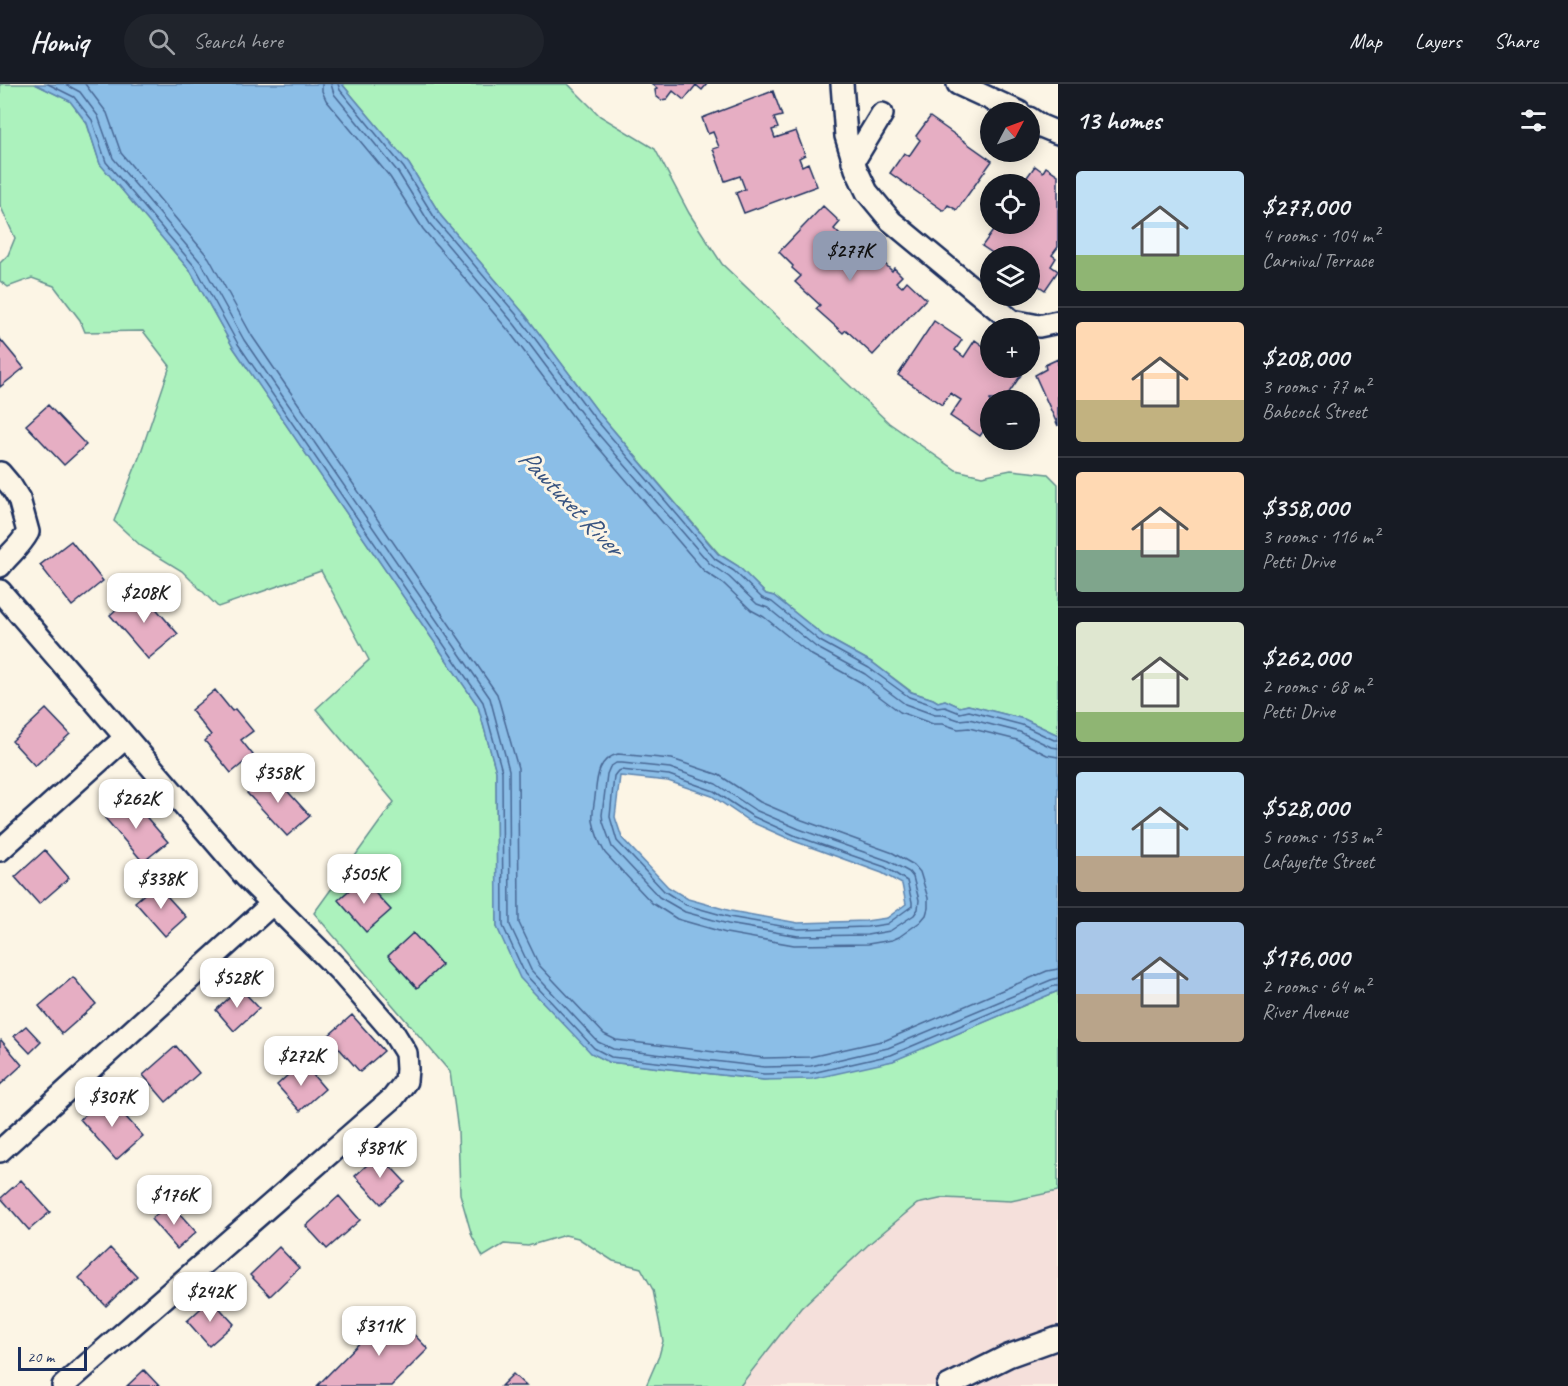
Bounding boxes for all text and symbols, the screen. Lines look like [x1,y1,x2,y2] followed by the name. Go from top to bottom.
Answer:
[124,14,544,68] search box
[30,24,88,59] text: Homiq
[145,25,178,58] icon: search
[193,27,283,55] text: Search here
[1349,28,1382,54] text: Map
[1415,28,1461,54] text: Layers
[1494,28,1538,54] text: Share
[980,102,1040,162] north arrow
[980,102,1040,450] map controls
[1076,104,1161,137] text: 13 homes
[1517,104,1550,137] icon: filters
[980,174,1040,234] button: locate
[1262,190,1349,223] text: $277,000
[1124,195,1196,267] icon: home
[1262,223,1379,248] text: 4 rooms · 104 m²
[808,231,892,282] pin: $277K
[827,238,873,263] text: $277K
[980,246,1040,306] button: layers
[1262,248,1373,273] text: Carnival Terrace
[980,318,1040,378] button: +
[1262,341,1349,374] text: $208,000
[1124,346,1196,418] icon: home
[1262,374,1370,399] text: 3 rooms · 77 m²
[980,390,1040,450] button: −
[1262,399,1367,424] text: Babcock Street
[511,441,634,566] water label: Pawtuxet River
[1262,491,1349,524] text: $358,000
[1124,496,1196,568] icon: home
[1262,524,1379,549] text: 3 rooms · 116 m²
[1262,549,1335,574] text: Petti Drive
[102,573,186,624] pin: $208K
[121,580,167,605] text: $208K
[1262,641,1350,674] text: $262,000
[1124,646,1196,718] icon: home
[1262,674,1370,699] text: 2 rooms · 68 m²
[1262,699,1335,724] text: Petti Drive
[236,753,320,804] pin: $358K
[255,760,301,785] text: $358K
[94,779,178,830] pin: $262K
[113,786,159,811] text: $262K
[1262,791,1349,824] text: $528,000
[1124,796,1196,868] icon: home
[1262,824,1379,849] text: 5 rooms · 153 m²
[1262,849,1374,874] text: Lafayette Street
[322,854,406,905] pin: $505K
[119,859,203,910] pin: $338K
[341,861,387,886] text: $505K
[138,866,184,891] text: $338K
[1262,941,1350,974] text: $176,000
[1124,946,1196,1018] icon: home
[195,958,279,1009] pin: $528K
[214,965,260,990] text: $528K
[1262,974,1370,999] text: 2 rooms · 64 m²
[1262,999,1348,1024] text: River Avenue
[259,1036,343,1087] pin: $272K
[278,1043,324,1068] text: $272K
[70,1077,154,1128] pin: $307K
[89,1084,135,1109] text: $307K
[338,1128,422,1179] pin: $381K
[357,1135,403,1160] text: $381K
[132,1175,216,1226] pin: $176K
[151,1182,197,1207] text: $176K
[168,1272,252,1323] pin: $242K
[187,1279,233,1304] text: $242K
[337,1306,421,1357] pin: $311K
[356,1313,402,1338] text: $311K
[18,1344,87,1372] scale bar
[27,1347,54,1367] text: 20 m

